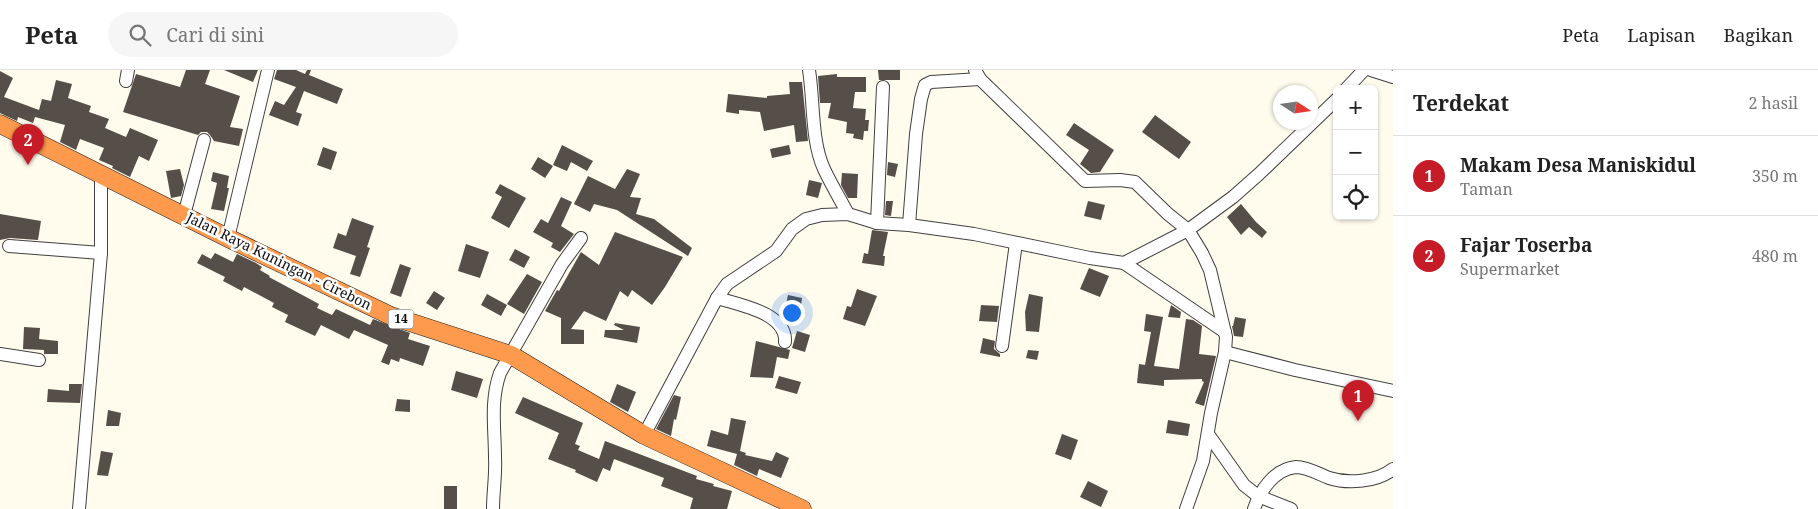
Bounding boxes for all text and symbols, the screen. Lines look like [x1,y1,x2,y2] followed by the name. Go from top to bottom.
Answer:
[108,12,458,57] search box
[25,18,78,51] text: Peta
[126,21,154,49] icon: search
[166,22,264,48] text: Cari di sini
[1562,23,1599,47] text: Peta
[1627,23,1695,47] text: Lapisan
[1723,23,1793,47] text: Bagikan
[1273,85,1318,130] north arrow
[1333,85,1378,220] map controls
[1333,85,1378,130] button: +
[1413,89,1509,117] text: Terdekat
[1748,92,1798,114] text: 2 hasil
[12,124,44,165] pin: 2
[1333,130,1378,175] button: −
[1460,152,1696,178] text: Makam Desa Maniskidul
[1424,165,1434,187] text: 1
[1752,165,1798,187] text: 350 m
[1333,175,1378,220] button: locate
[1460,178,1513,200] text: Taman
[183,207,375,314] street label: Jalan Raya Kuningan - Cirebon
[1460,232,1592,258] text: Fajar Toserba
[1424,245,1434,267] text: 2
[1752,245,1798,267] text: 480 m
[1460,258,1560,280] text: Supermarket
[779,300,805,326] your location
[388,310,414,328] road number: 14
[1342,380,1374,421] pin: 1

